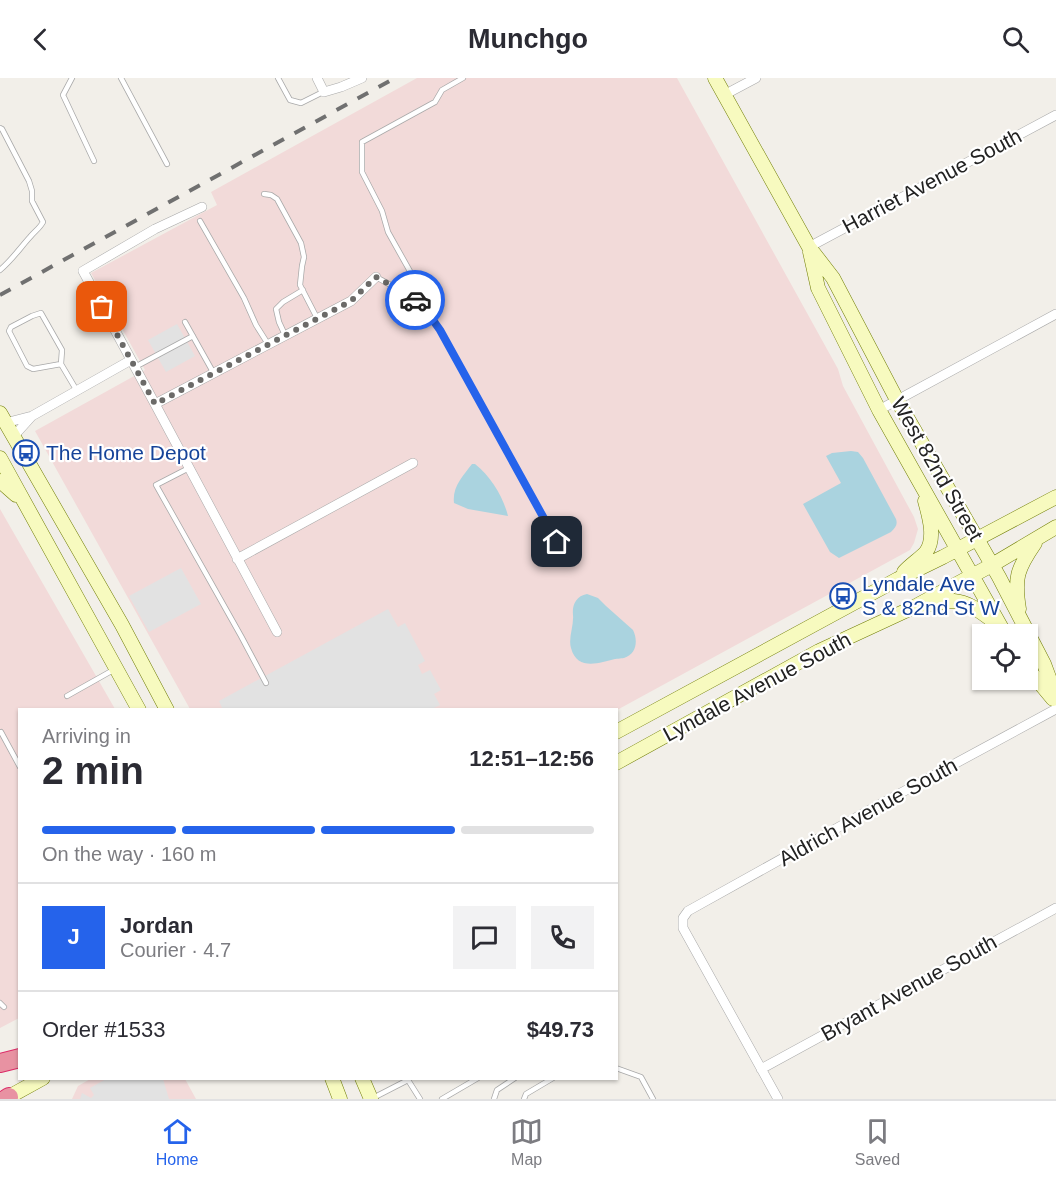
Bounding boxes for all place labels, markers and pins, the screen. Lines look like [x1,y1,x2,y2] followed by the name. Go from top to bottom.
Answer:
[76,281,127,332] pin
[11,438,41,468] bus stop icon: The Home Depot
[46,441,206,464] place label: The Home Depot
[531,516,582,567] pin
[862,572,1000,619] place label: Lyndale Ave S & 82nd St W
[828,581,858,611] bus stop icon: Lyndale Ave S & 82nd St W

